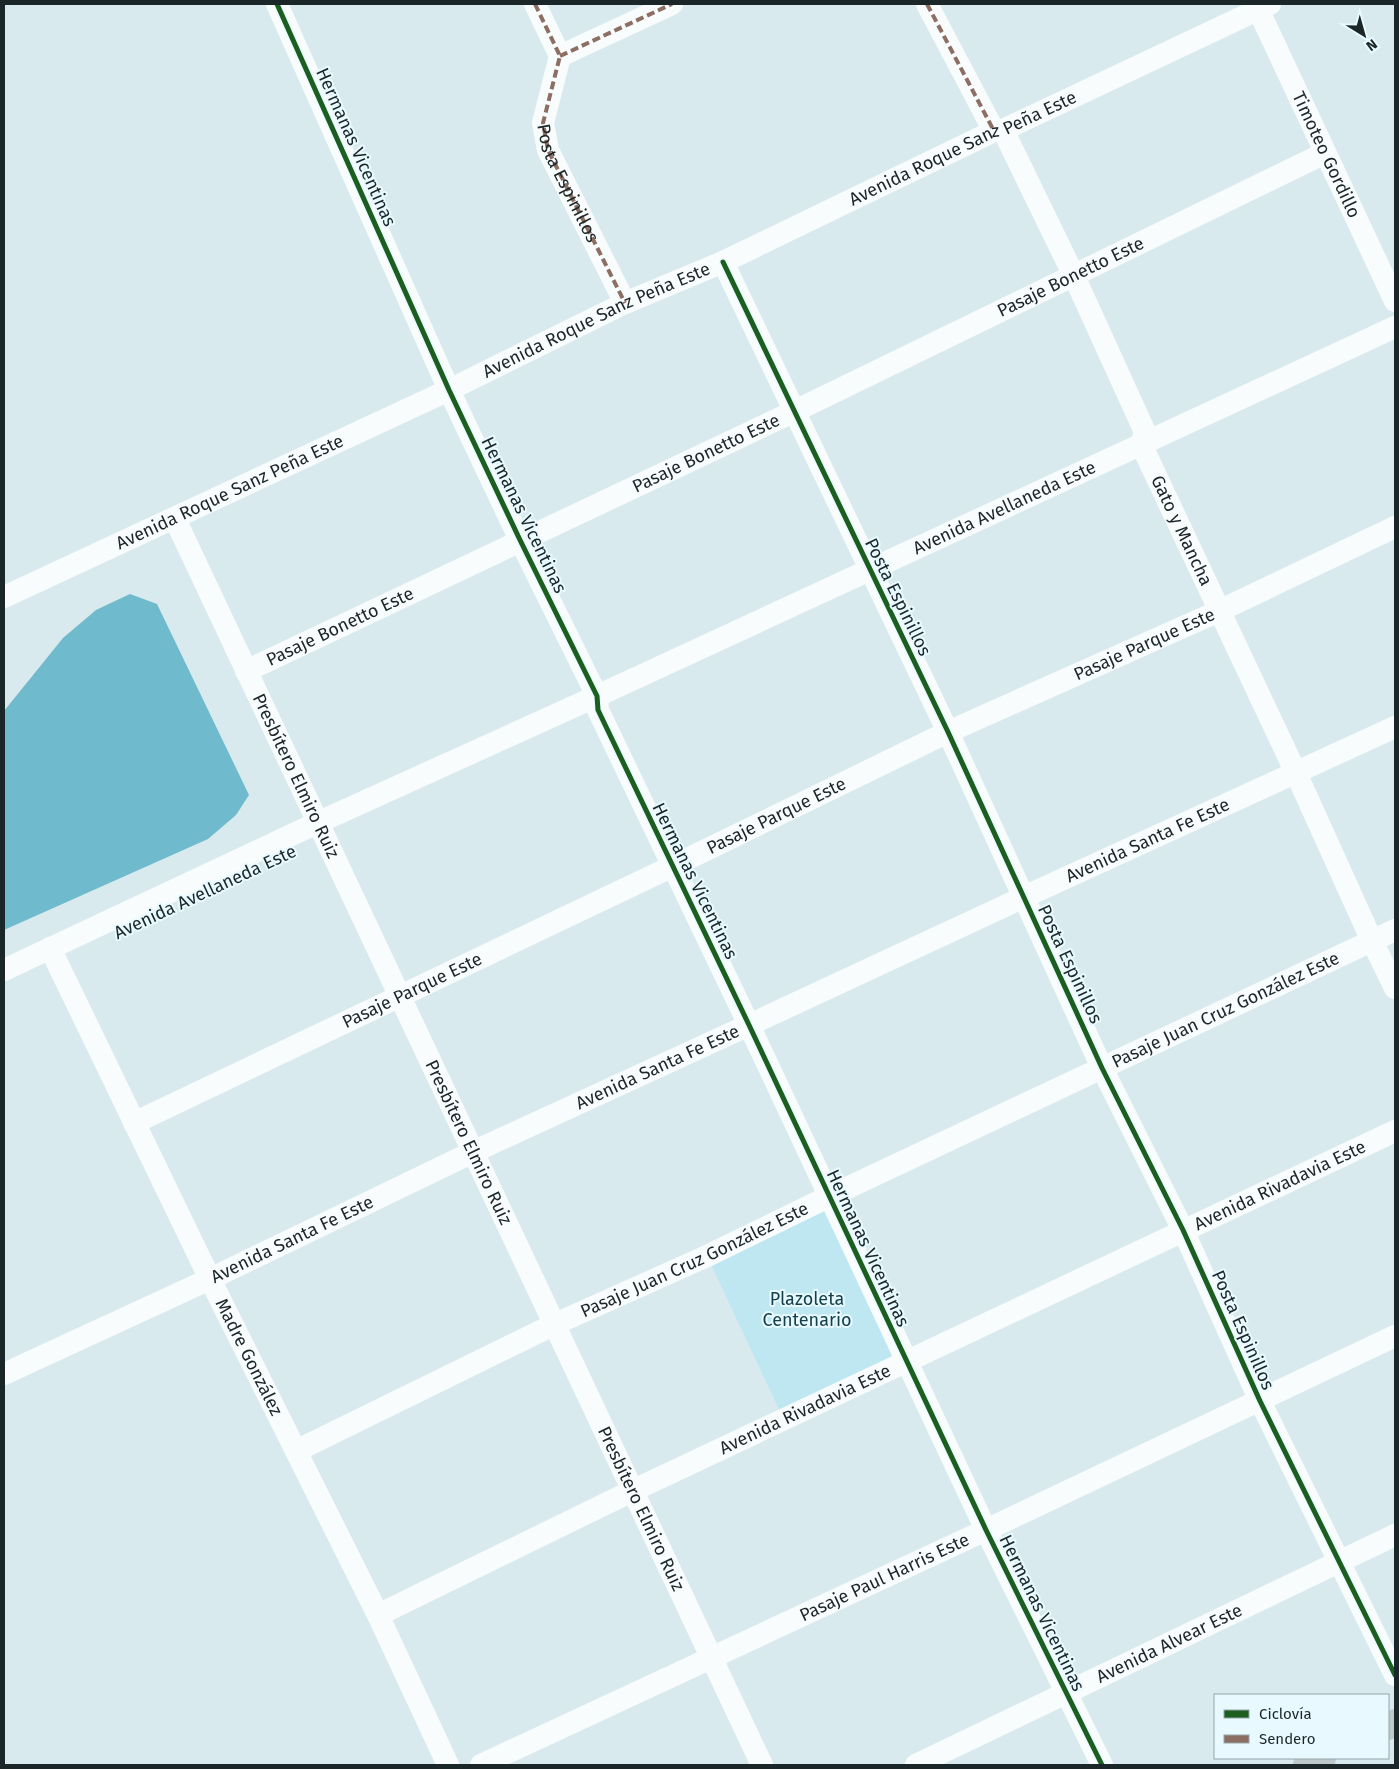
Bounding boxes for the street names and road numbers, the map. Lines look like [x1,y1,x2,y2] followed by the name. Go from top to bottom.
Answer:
[311,64,401,230] street label: Hermanas Vicentinas
[845,86,1080,210] street label: Avenida Roque Sanz Peña Este
[1287,88,1365,221] street label: Timoteo Gordillo
[532,122,604,246] street label: Posta Espinillos
[994,232,1148,322] street label: Pasaje Bonetto Este
[479,258,713,383] street label: Avenida Roque Sanz Peña Este
[629,409,783,497] street label: Pasaje Bonetto Este
[112,430,347,554] street label: Avenida Roque Sanz Peña Este
[477,433,571,597] street label: Hermanas Vicentinas
[909,456,1099,559] street label: Avenida Avellaneda Este
[1146,472,1217,589] street label: Gato y Mancha
[860,534,936,660] street label: Posta Espinillos
[263,582,417,671] street label: Pasaje Bonetto Este
[1070,603,1218,685] street label: Pasaje Parque Este
[248,690,344,862] street label: Presbítero Elmiro Ruiz
[703,772,849,859] street label: Pasaje Parque Este
[1062,793,1233,887] street label: Avenida Santa Fe Este
[648,799,742,963] street label: Hermanas Vicentinas
[110,840,300,944] street label: Avenida Avellaneda Este
[1033,901,1107,1027] street label: Posta Espinillos
[1108,947,1343,1073] street label: Pasaje Juan Cruz González Este
[339,948,485,1033] street label: Pasaje Parque Este
[572,1020,743,1114] street label: Avenida Santa Fe Este
[420,1056,517,1228] street label: Presbítero Elmiro Ruiz
[1191,1135,1369,1235] street label: Avenida Rivadavia Este
[822,1166,914,1330] street label: Hermanas Vicentinas
[207,1191,377,1288] street label: Avenida Santa Fe Este
[577,1197,812,1322] street label: Pasaje Juan Cruz González Este
[1207,1267,1279,1393] street label: Posta Espinillos
[211,1295,288,1419] street label: Madre González
[716,1359,894,1459] street label: Avenida Rivadavia Este
[593,1423,690,1595] street label: Presbítero Elmiro Ruiz
[796,1528,973,1626] street label: Pasaje Paul Harris Este
[995,1531,1089,1695] street label: Hermanas Vicentinas
[1093,1599,1246,1688] street label: Avenida Alvear Este

